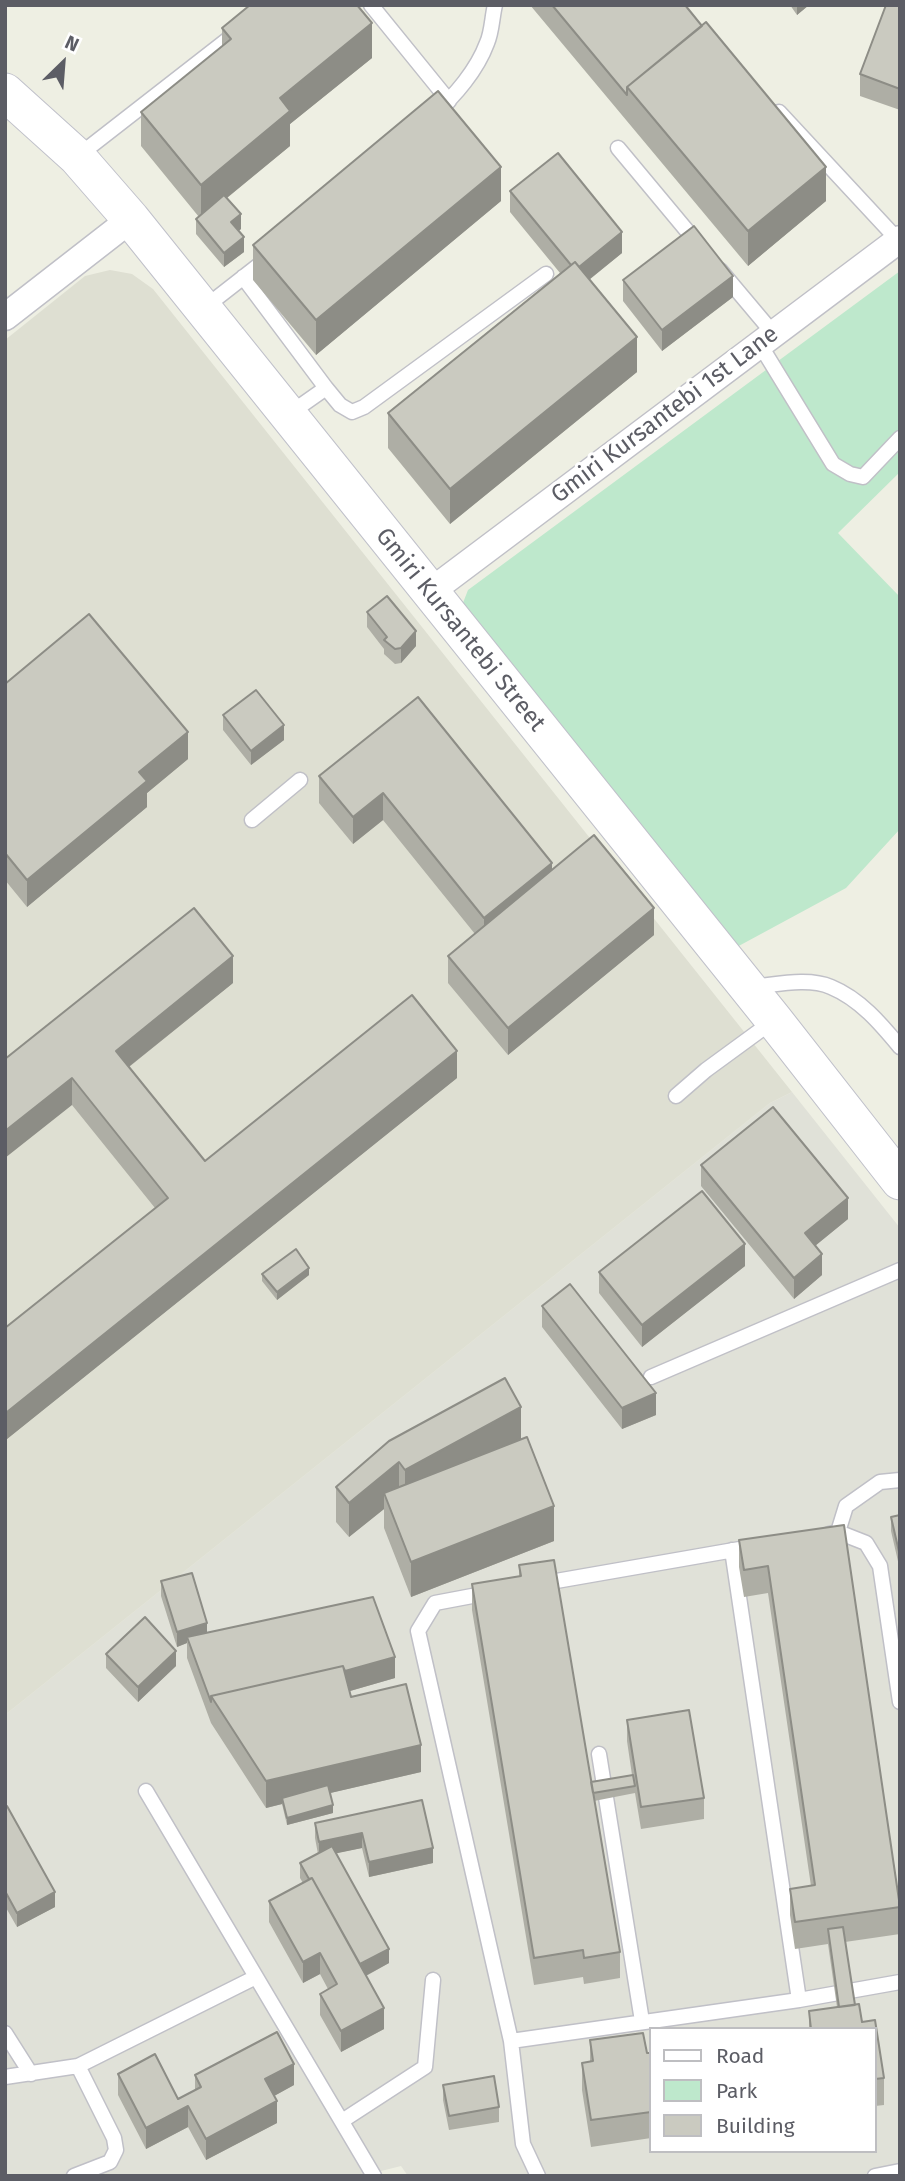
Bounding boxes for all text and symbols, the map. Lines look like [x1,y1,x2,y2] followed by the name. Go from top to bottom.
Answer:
[28,28,98,98] north arrow
[62,30,83,57] text: N
[546,320,784,510] street label: Gmiri Kursantebi 1st Lane
[369,522,551,738] street label: Gmiri Kursantebi Street
[650,2027,877,2153] legend
[716,2043,764,2069] text: Road
[716,2078,757,2104] text: Park
[716,2113,795,2139] text: Building

